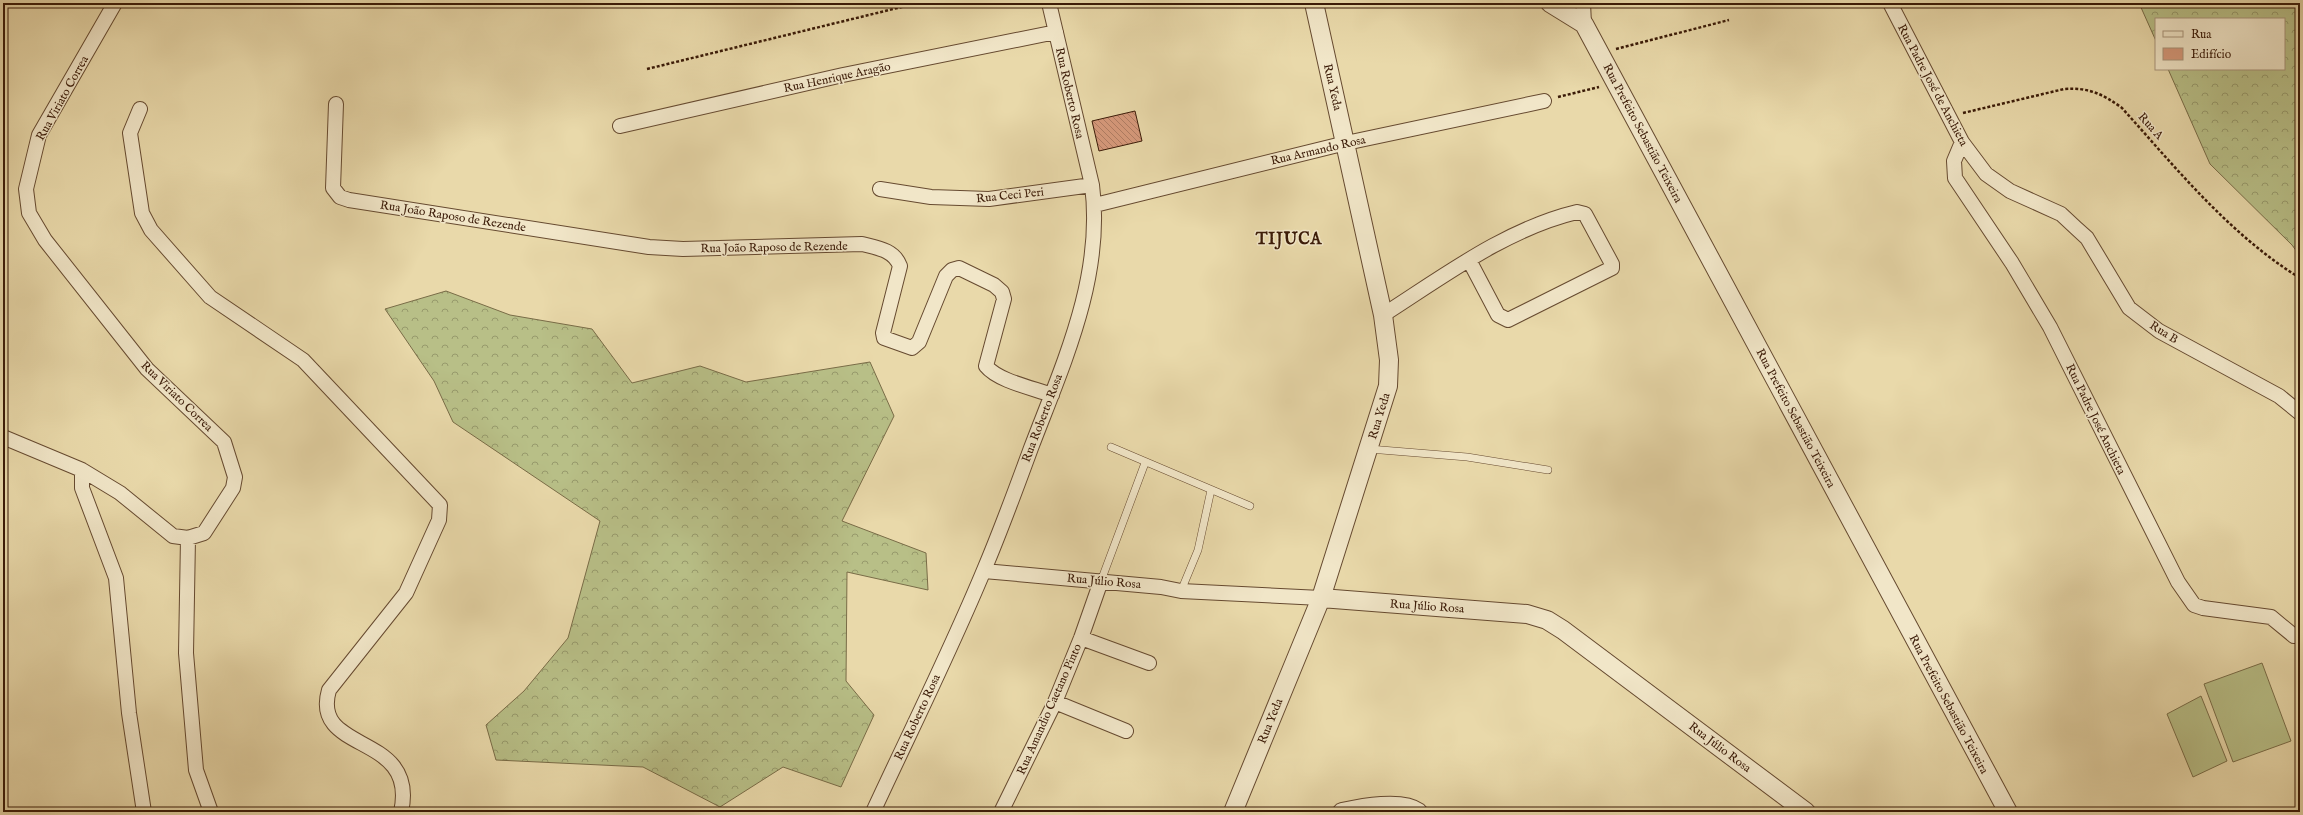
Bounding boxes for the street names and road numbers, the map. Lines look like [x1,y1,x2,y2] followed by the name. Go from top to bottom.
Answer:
[1893,22,1971,150] street label: Rua Padre José de Anchieta
[1052,46,1087,141] street label: Rua Roberto Rosa
[33,53,92,143] street label: Rua Viriato Correa
[782,59,893,97] street label: Rua Henrique Aragão
[1599,61,1686,206] street label: Rua Prefeito Sebastião Teixeira
[1320,62,1345,113] street label: Rua Yeda
[2135,110,2167,144] street label: Rua A
[1269,132,1368,169] street label: Rua Armando Rosa
[975,184,1045,207] street label: Rua Ceci Peri
[379,198,527,236] street label: Rua João Raposo de Rezende
[700,239,848,257] street label: Rua João Raposo de Rezende
[2147,318,2181,347] street label: Rua B
[1752,346,1839,491] street label: Rua Prefeito Sebastião Teixeira
[137,358,216,435] street label: Rua Viriato Correa
[2061,361,2129,478] street label: Rua Padre José Anchieta
[1019,371,1066,464] street label: Rua Roberto Rosa
[1365,390,1394,441] street label: Rua Yeda
[1066,571,1142,593] street label: Rua Júlio Rosa
[1389,596,1465,618] street label: Rua Júlio Rosa
[1905,632,1992,777] street label: Rua Prefeito Sebastião Teixeira
[1014,641,1085,777] street label: Rua Amandio Caetano Pinto
[891,671,944,763] street label: Rua Roberto Rosa
[1255,696,1287,746] street label: Rua Yeda
[1685,719,1755,777] street label: Rua Júlio Rosa

